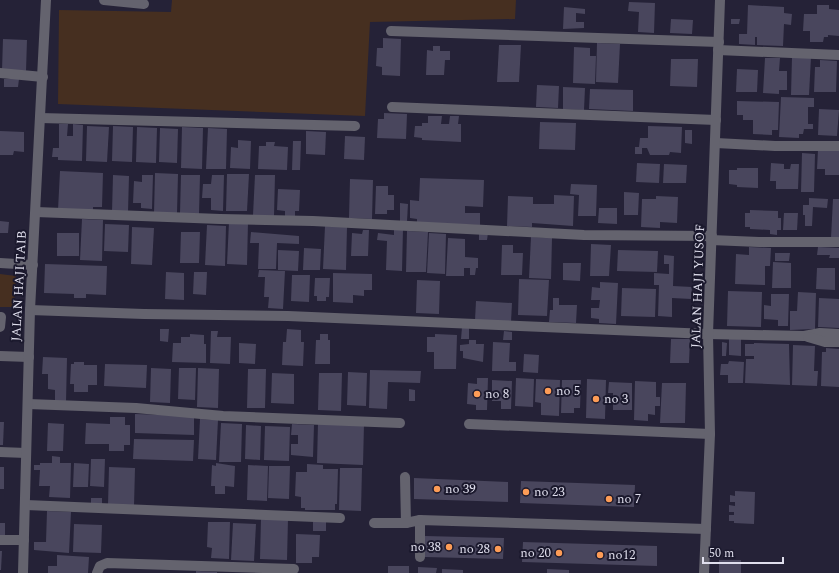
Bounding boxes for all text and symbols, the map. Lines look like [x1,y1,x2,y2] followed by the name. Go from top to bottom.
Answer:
[686,223,710,349] street label: JALAN HAJI YUSOF
[6,230,32,342] street label: JALAN HAJI TAIB
[556,381,580,401] place label: no 5
[485,384,509,404] place label: no 8
[543,386,553,396] marker: no 5
[472,389,482,399] marker: no 8
[604,389,629,409] place label: no 3
[591,394,601,404] marker: no 3
[445,479,476,499] place label: no 39
[534,482,565,502] place label: no 23
[432,484,442,494] marker: no 39
[521,487,531,497] marker: no 23
[617,489,641,509] place label: no 7
[604,494,614,504] marker: no 7
[410,537,441,557] place label: no 38
[459,539,490,559] place label: no 28
[703,539,783,565] scale bar
[444,542,454,552] marker: no 38
[520,543,551,563] place label: no 20
[493,544,503,554] marker: no 28
[709,544,734,563] text: 50 m
[608,545,636,565] place label: no12
[554,548,564,558] marker: no 20
[595,550,605,560] marker: no12

